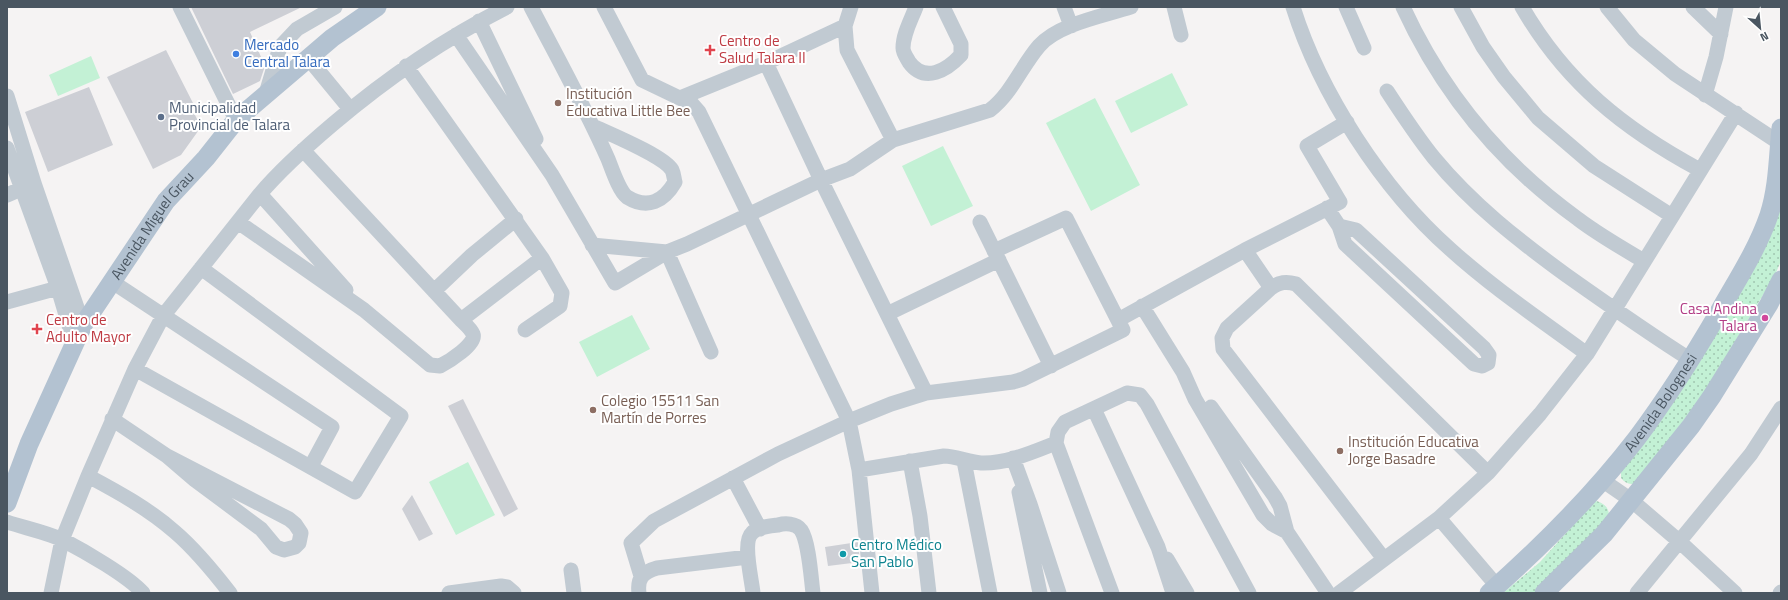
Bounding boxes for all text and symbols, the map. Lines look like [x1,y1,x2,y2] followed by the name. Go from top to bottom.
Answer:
[1740,8,1780,48] north arrow
[1758,28,1772,46] text: N
[719,29,806,69] place label: Centro de Salud Talara II
[244,33,331,73] place label: Mercado Central Talara
[704,44,716,56] marker: Centro de Salud Talara II
[231,49,241,59] marker: Mercado Central Talara
[566,82,690,122] place label: Institución Educativa Little Bee
[169,96,290,136] place label: Municipalidad Provincial de Talara
[553,98,563,108] marker: Institución Educativa Little Bee
[156,112,166,122] marker: Municipalidad Provincial de Talara
[105,166,199,284] street label: Avenida Miguel Grau
[1680,297,1757,337] place label: Casa Andina Talara
[46,308,131,348] place label: Centro de Adulto Mayor
[1760,313,1770,323] marker: Casa Andina Talara
[31,323,43,335] marker: Centro de Adulto Mayor
[1618,349,1703,457] street label: Avenida Bolognesi
[601,389,719,429] place label: Colegio 15511 San Martín de Porres
[588,405,598,415] marker: Colegio 15511 San Martín de Porres
[1348,430,1479,470] place label: Institución Educativa Jorge Basadre
[1335,446,1345,456] marker: Institución Educativa Jorge Basadre
[851,533,942,573] place label: Centro Médico San Pablo
[838,549,848,559] marker: Centro Médico San Pablo

